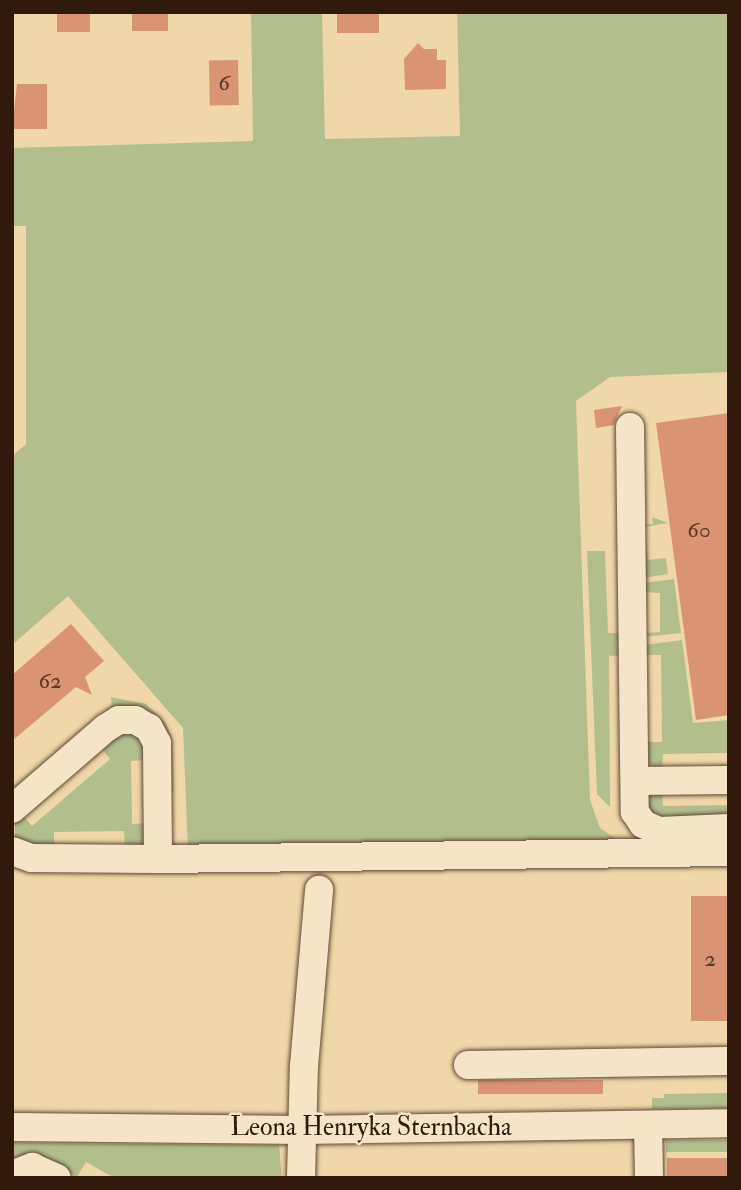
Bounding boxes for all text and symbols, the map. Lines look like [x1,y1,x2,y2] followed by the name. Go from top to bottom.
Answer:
[218,69,230,97] house number: 6
[687,516,711,544] house number: 60
[38,667,62,695] house number: 62
[704,945,716,973] house number: 2
[230,1112,512,1144] street label: Leona Henryka Sternbacha

